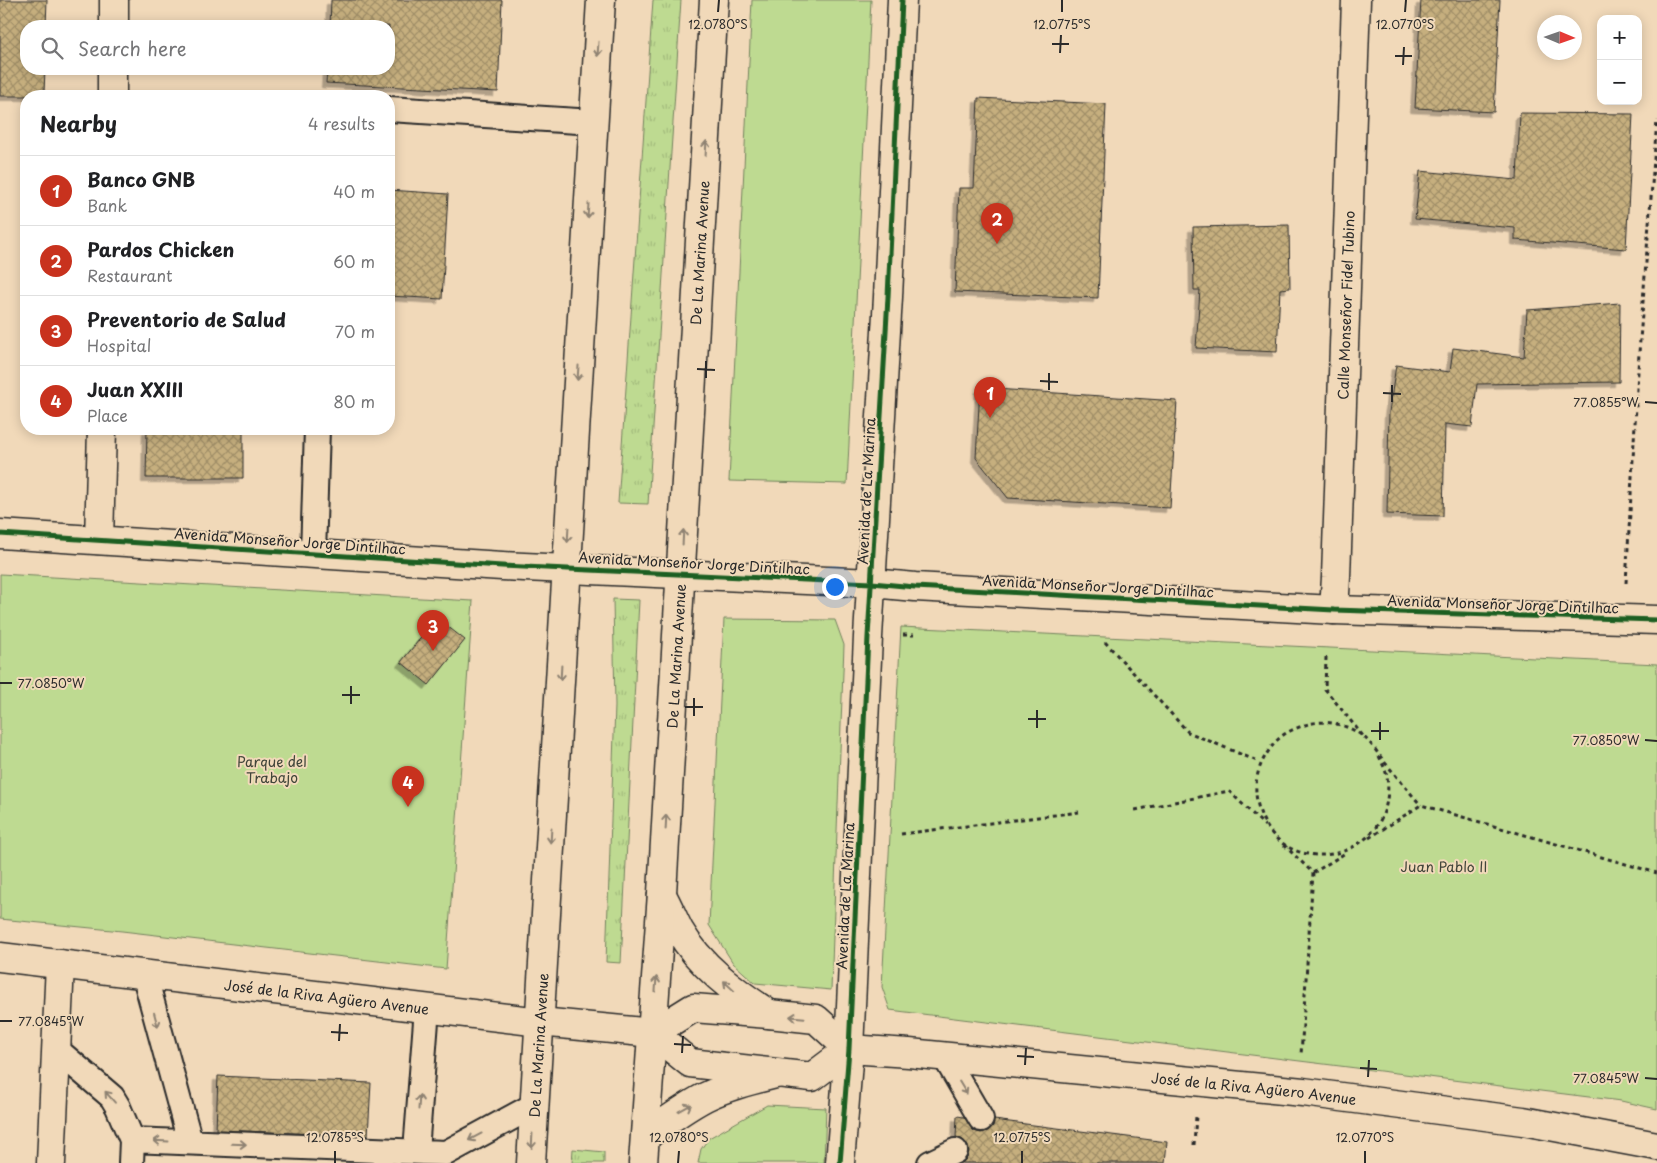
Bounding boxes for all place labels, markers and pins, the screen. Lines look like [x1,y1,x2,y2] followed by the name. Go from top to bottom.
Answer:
[981,203,1013,244] pin: 2
[974,377,1006,418] pin: 1
[417,610,449,651] pin: 3
[392,766,424,807] pin: 4

